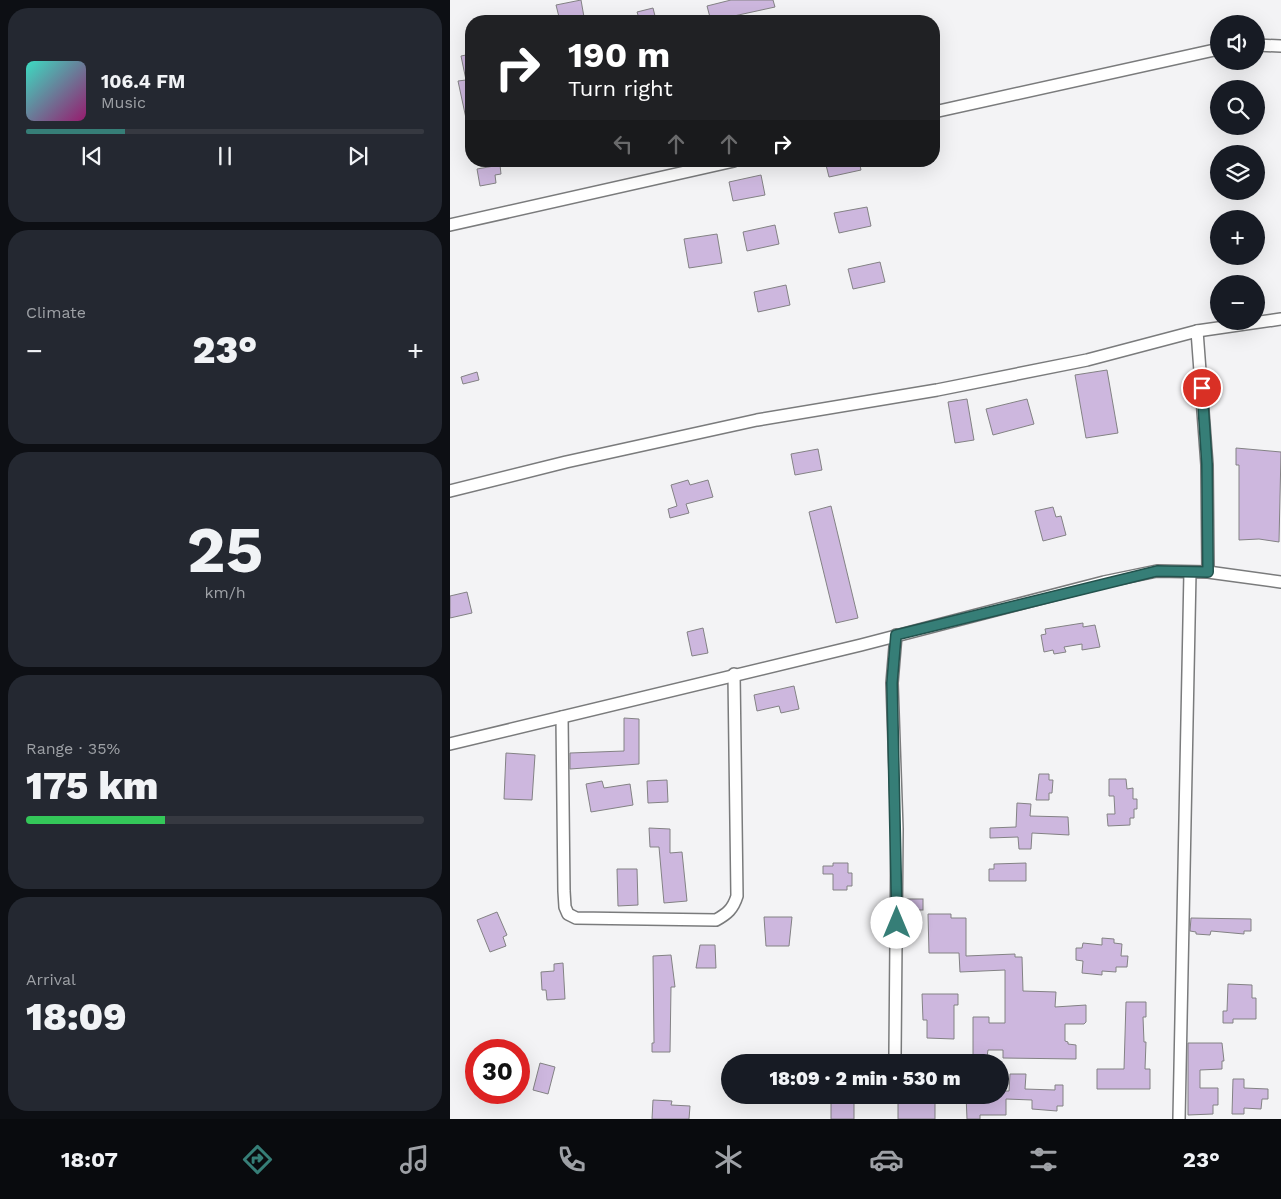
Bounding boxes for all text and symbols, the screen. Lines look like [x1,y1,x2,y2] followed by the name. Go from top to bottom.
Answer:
[1210,15,1265,330] map controls
[1210,15,1265,70] button: sound
[568,34,670,76] text: 190 m
[485,35,550,100] icon: right
[101,70,185,93] text: 106.4 FM
[568,76,673,101] text: Turn right
[1210,80,1265,135] button: search
[101,93,146,112] text: Music
[609,130,637,158] icon: left
[662,130,690,158] icon: ahead
[715,130,743,158] icon: ahead
[768,130,796,158] icon: right
[78,142,106,170] icon: previous
[211,142,239,170] icon: pause
[344,142,372,170] icon: next
[1210,145,1265,200] button: layers
[1210,210,1265,265] button: +
[1210,275,1265,330] button: −
[26,303,86,322] text: Climate
[193,328,257,372] text: 23°
[26,334,43,367] text: −
[407,334,424,367] text: +
[1181,367,1223,409] pin
[1188,374,1216,402] icon: arrive
[187,512,263,588] text: 25
[204,583,246,602] text: km/h
[26,739,120,758] text: Range · 35%
[26,764,158,808] text: 175 km
[870,896,922,948] position arrow
[26,970,76,989] text: Arrival
[26,995,127,1039] text: 18:09
[465,1039,530,1104] speed limit sign: 30
[769,1067,961,1090] text: 18:09 · 2 min · 530 m
[240,1142,275,1177] icon: directions
[397,1142,432,1177] icon: music
[554,1142,589,1177] icon: phone
[711,1142,746,1177] icon: climate
[869,1142,904,1177] icon: car
[1026,1142,1061,1177] icon: filters
[61,1147,118,1172] text: 18:07
[1183,1147,1220,1172] text: 23°

